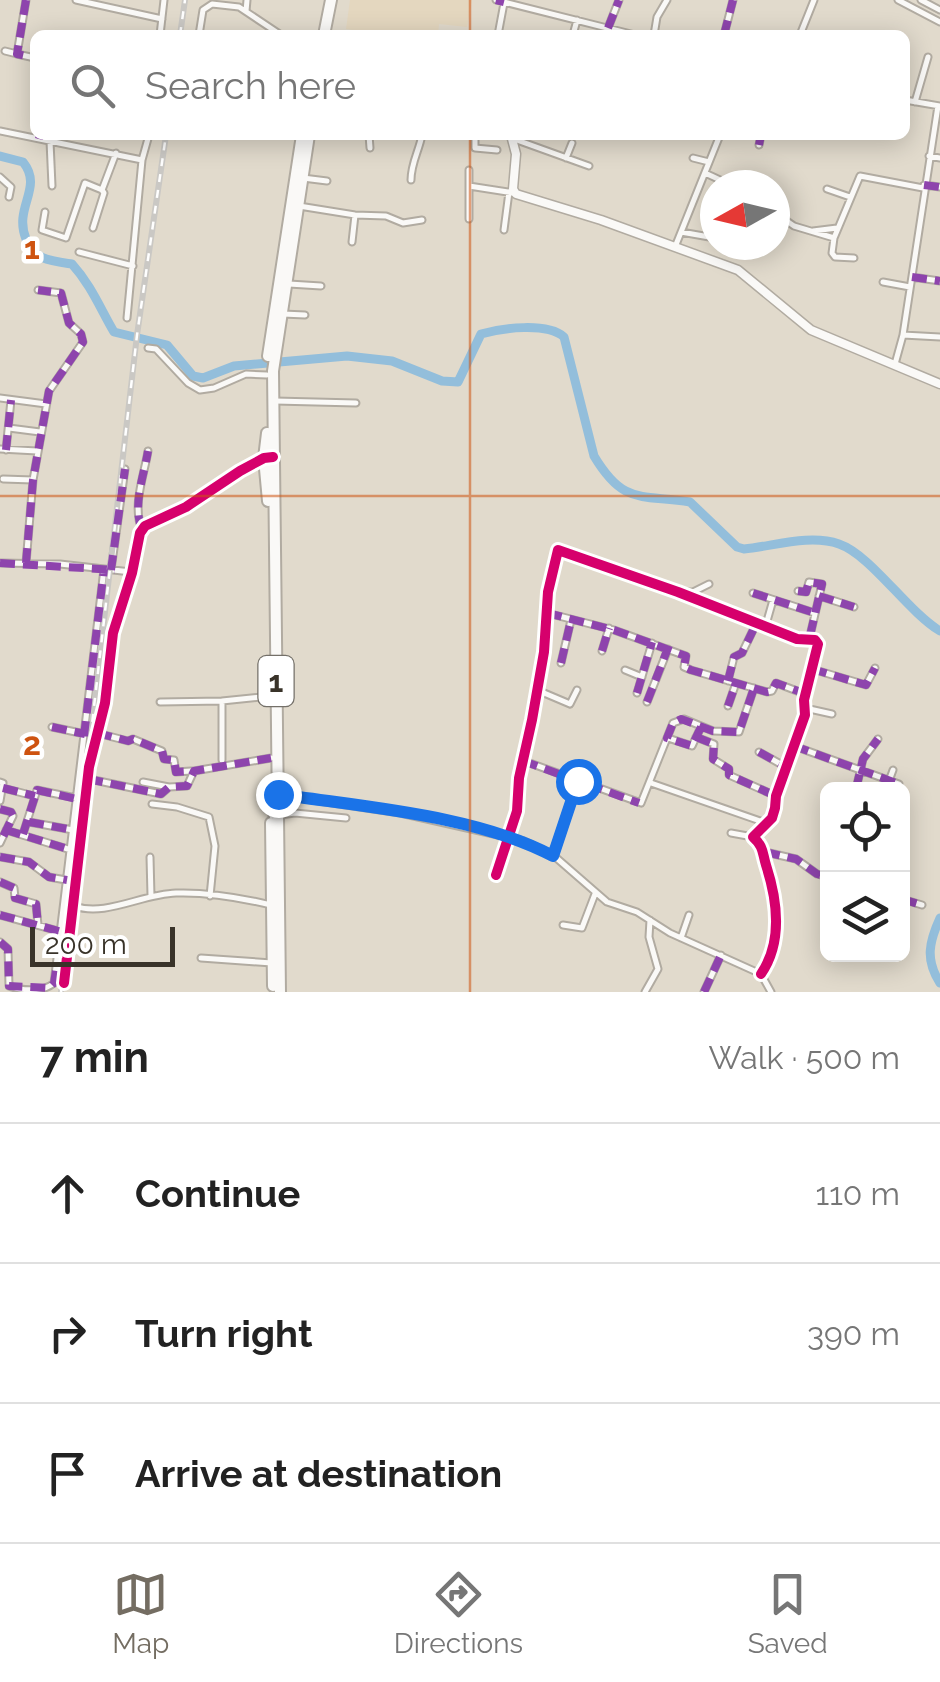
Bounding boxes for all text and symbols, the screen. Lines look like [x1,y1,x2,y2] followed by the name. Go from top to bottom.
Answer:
[30,30,910,140] search box
[65,58,120,113] icon: search
[145,63,356,108] text: Search here
[700,170,790,260] north arrow
[24,229,40,266] text: 1
[258,656,294,706] road number: 1
[23,725,41,762] text: 2
[556,759,602,805] route start
[256,772,302,818] route end
[820,782,910,962] map controls
[820,782,910,872] button: locate
[820,872,910,962] button: layers
[30,922,175,966] scale bar
[45,928,127,961] text: 200 m
[40,1033,149,1082] text: 7 min
[709,1039,900,1076] text: Walk · 500 m
[40,1166,95,1221] icon: ahead
[135,1171,300,1216] text: Continue
[815,1175,900,1212] text: 110 m
[40,1306,95,1361] icon: right
[135,1311,312,1356] text: Turn right
[807,1315,900,1352] text: 390 m
[40,1446,95,1501] icon: arrive
[135,1451,502,1496] text: Arrive at destination
[112,1567,169,1660] tab: Map
[394,1567,523,1660] tab: Directions
[748,1567,828,1660] tab: Saved

